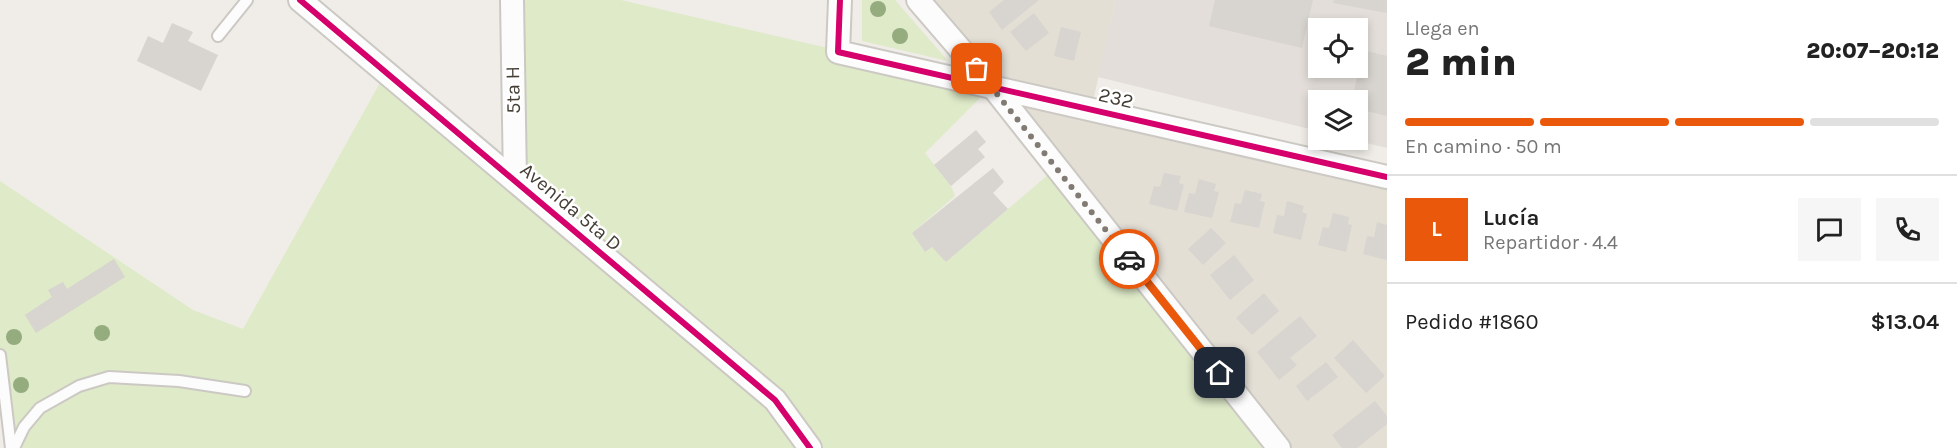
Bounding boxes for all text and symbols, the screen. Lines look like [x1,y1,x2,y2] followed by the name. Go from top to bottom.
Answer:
[1405,17,1480,40] text: Llega en
[1308,18,1368,150] map controls
[1308,18,1368,78] button: locate
[1806,38,1939,64] text: 20:07–20:12
[1405,39,1517,85] text: 2 min
[951,43,1002,94] pin
[960,52,993,85] icon: bag
[501,66,525,114] street label: 5ta H
[1096,83,1136,113] street label: 232
[1308,90,1368,150] button: layers
[1405,135,1562,158] text: En camino · 50 m
[516,158,626,256] street label: Avenida 5ta D
[1798,198,1861,261] button: chat
[1876,198,1939,261] button: phone
[1483,205,1539,231] text: Lucía
[1431,216,1442,242] text: L
[1099,229,1159,289] courier
[1483,231,1618,254] text: Repartidor · 4.4
[1113,243,1146,276] icon: car
[1405,309,1539,335] text: Pedido #1860
[1871,309,1939,335] text: $13.04
[1194,347,1245,398] pin
[1203,356,1236,389] icon: home

